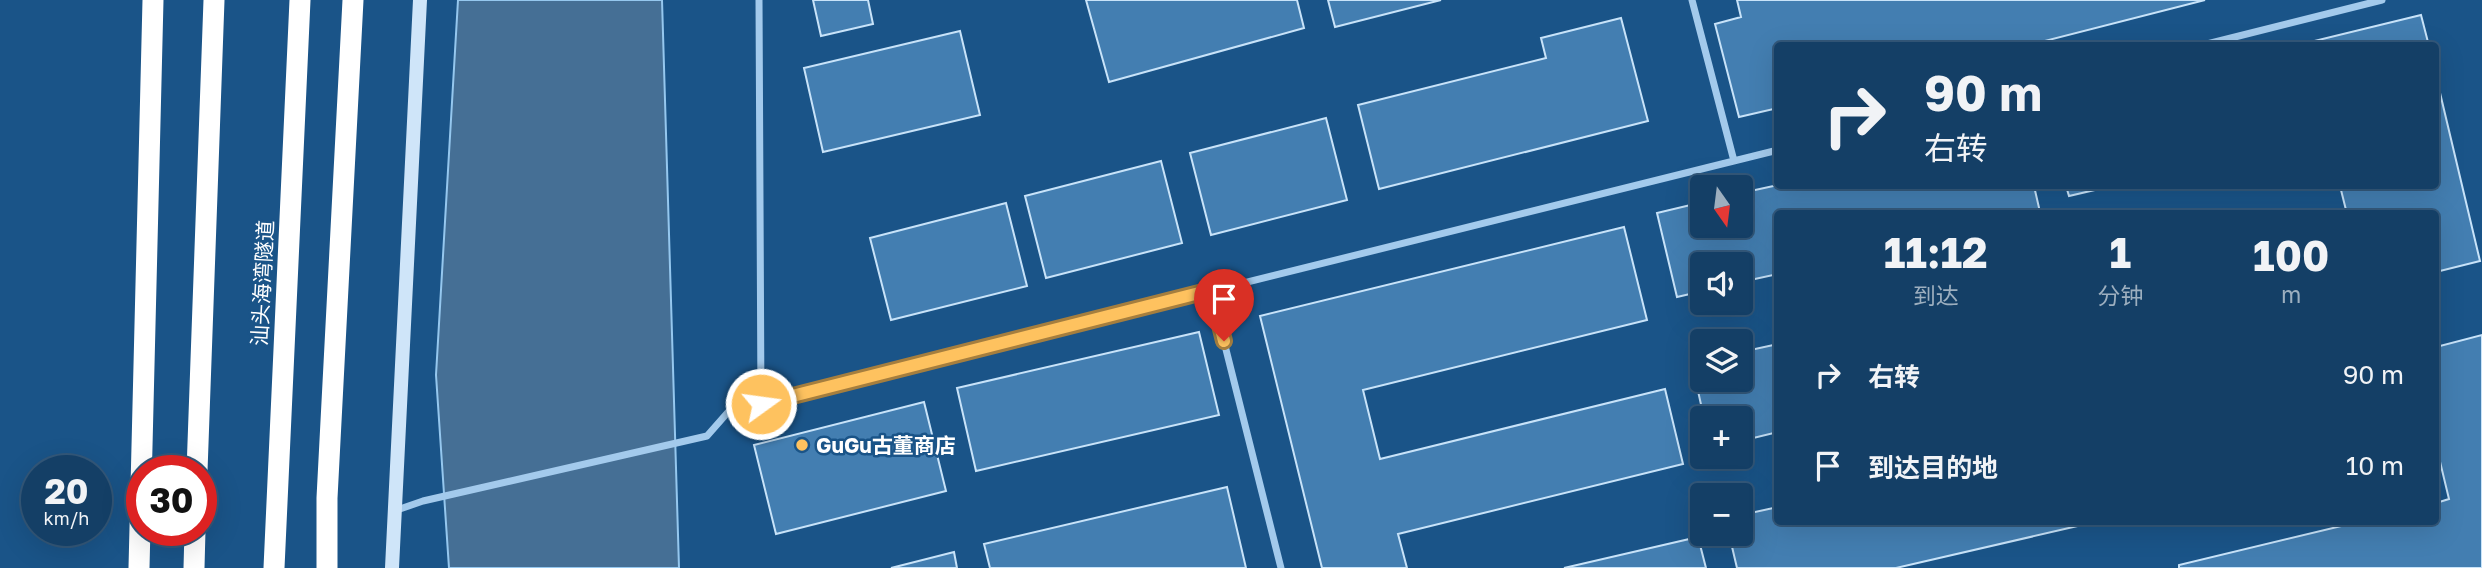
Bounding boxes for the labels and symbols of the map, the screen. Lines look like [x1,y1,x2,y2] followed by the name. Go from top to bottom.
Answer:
[1690,175,1754,238] north arrow
[246,219,278,347] street label: 汕头海湾隧道
[1194,269,1254,341] pin
[724,367,798,441] position arrow
[816,432,956,458] place label: GuGu古董商店
[794,437,810,453] marker: GuGu古董商店
[126,455,217,546] speed limit sign: 30

